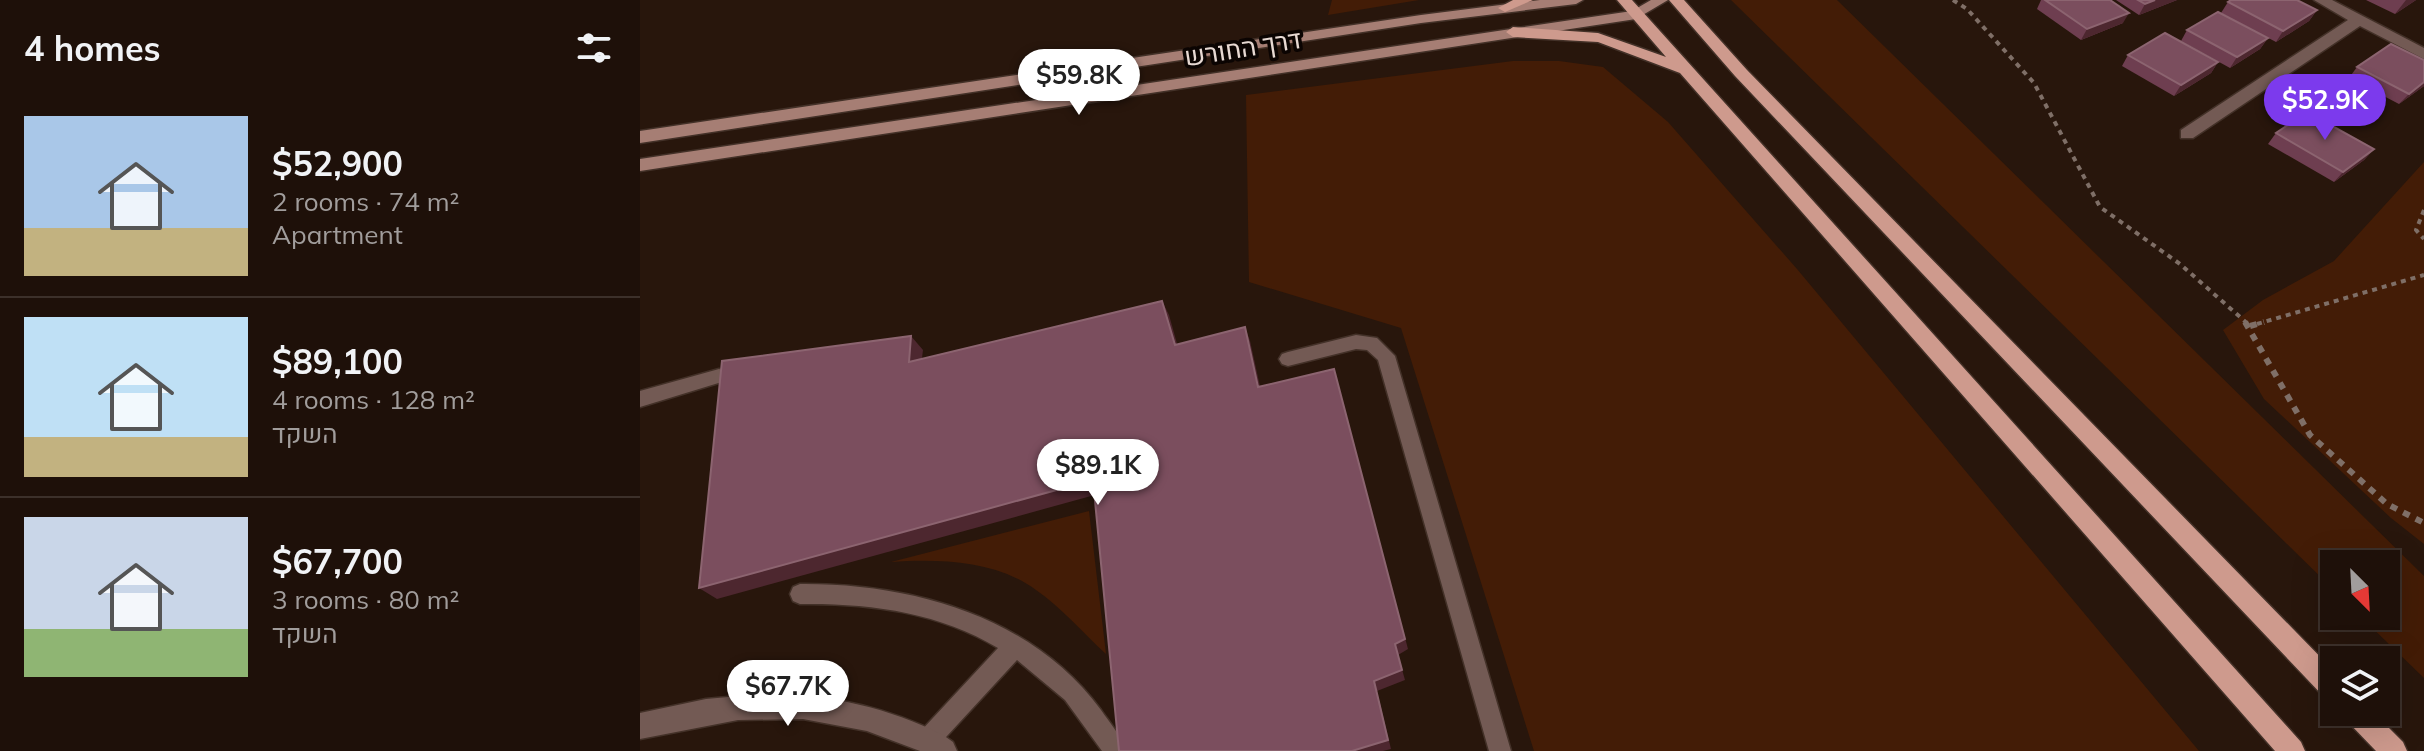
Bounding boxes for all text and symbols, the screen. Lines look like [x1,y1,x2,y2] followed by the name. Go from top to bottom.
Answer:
[1182,22,1304,73] street label: דרך החורש
[572,26,616,70] icon: filters
[24,27,161,70] text: 4 homes
[1014,49,1144,117] pin: $59.8K
[1036,58,1122,91] text: $59.8K
[2260,74,2390,142] pin: $52.9K
[2282,83,2368,116] text: $52.9K
[272,142,403,185] text: $52,900
[88,148,184,244] icon: home
[272,185,459,218] text: 2 rooms · 74 m²
[272,218,403,251] text: Apartment
[272,340,403,383] text: $89,100
[88,349,184,445] icon: home
[272,383,475,416] text: 4 rooms · 128 m²
[272,417,338,450] text: השקד
[1033,439,1163,507] pin: $89.1K
[1055,448,1141,481] text: $89.1K
[272,540,403,583] text: $67,700
[88,549,184,645] icon: home
[2320,550,2400,630] north arrow
[2320,550,2400,726] map controls
[272,583,459,616] text: 3 rooms · 80 m²
[272,617,338,650] text: השקד
[2320,646,2400,726] button: layers
[723,660,853,728] pin: $67.7K
[745,669,831,702] text: $67.7K

